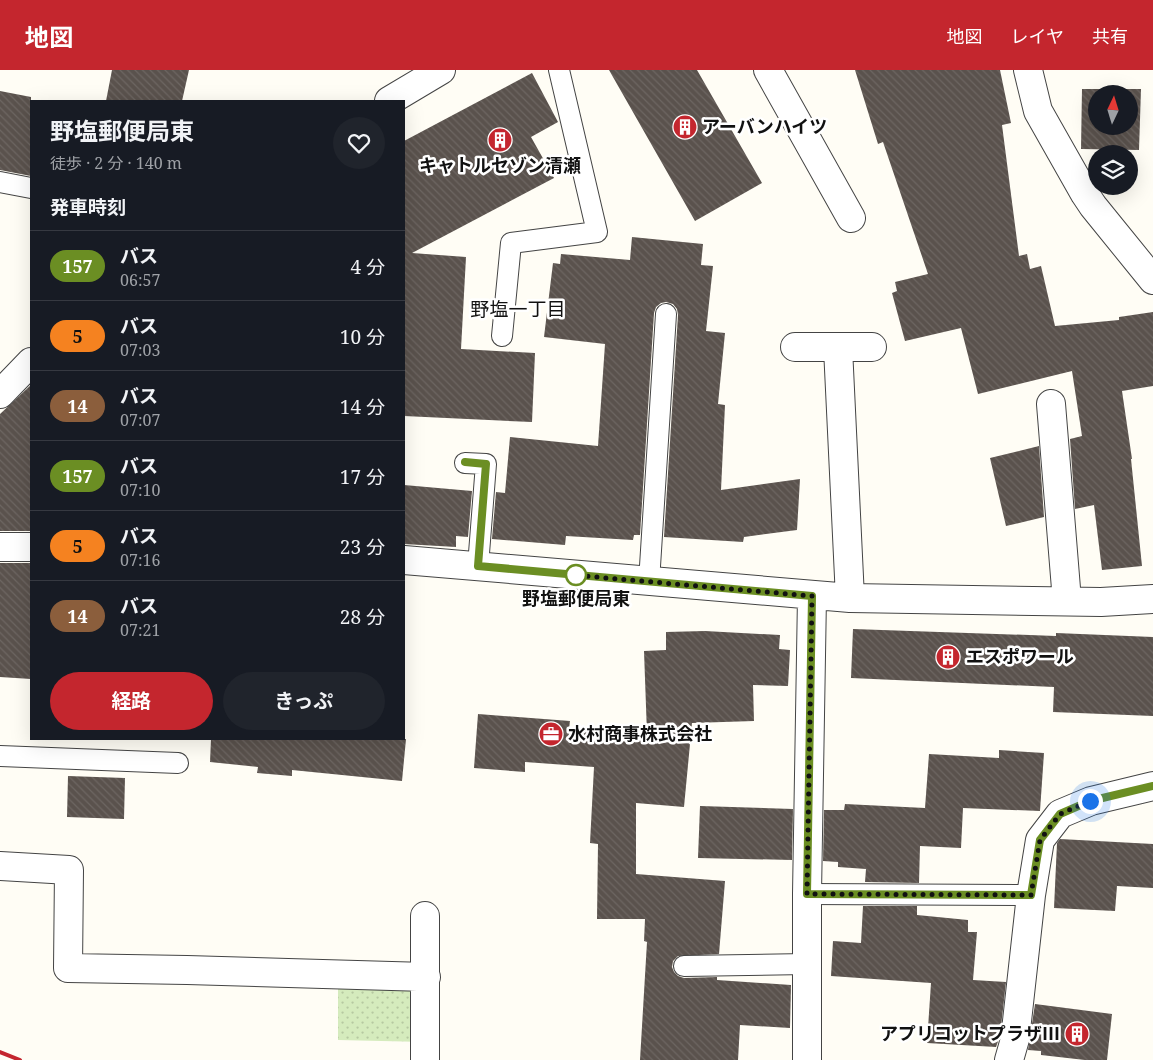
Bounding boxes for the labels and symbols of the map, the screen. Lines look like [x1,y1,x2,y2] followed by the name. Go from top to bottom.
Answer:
[1088,85,1138,135] north arrow
[672,114,698,140] building icon: アーバンハイツ
[702,114,827,138] place label: アーバンハイツ
[487,127,513,153] building icon: キャトルセゾン清瀬
[419,153,581,177] place label: キャトルセゾン清瀬
[470,296,566,322] district label: 野塩一丁目
[565,564,587,586] marker: 野塩郵便局東
[522,586,630,610] place label: 野塩郵便局東
[935,644,961,670] building icon: エスポワール
[966,644,1074,668] place label: エスポワール
[538,721,564,747] office icon: 水村商事株式会社
[568,721,712,745] place label: 水村商事株式会社
[1078,789,1103,814] your location
[880,1021,1060,1045] place label: アプリコットプラザⅢ
[1064,1021,1090,1047] building icon: アプリコットプラザⅢ

